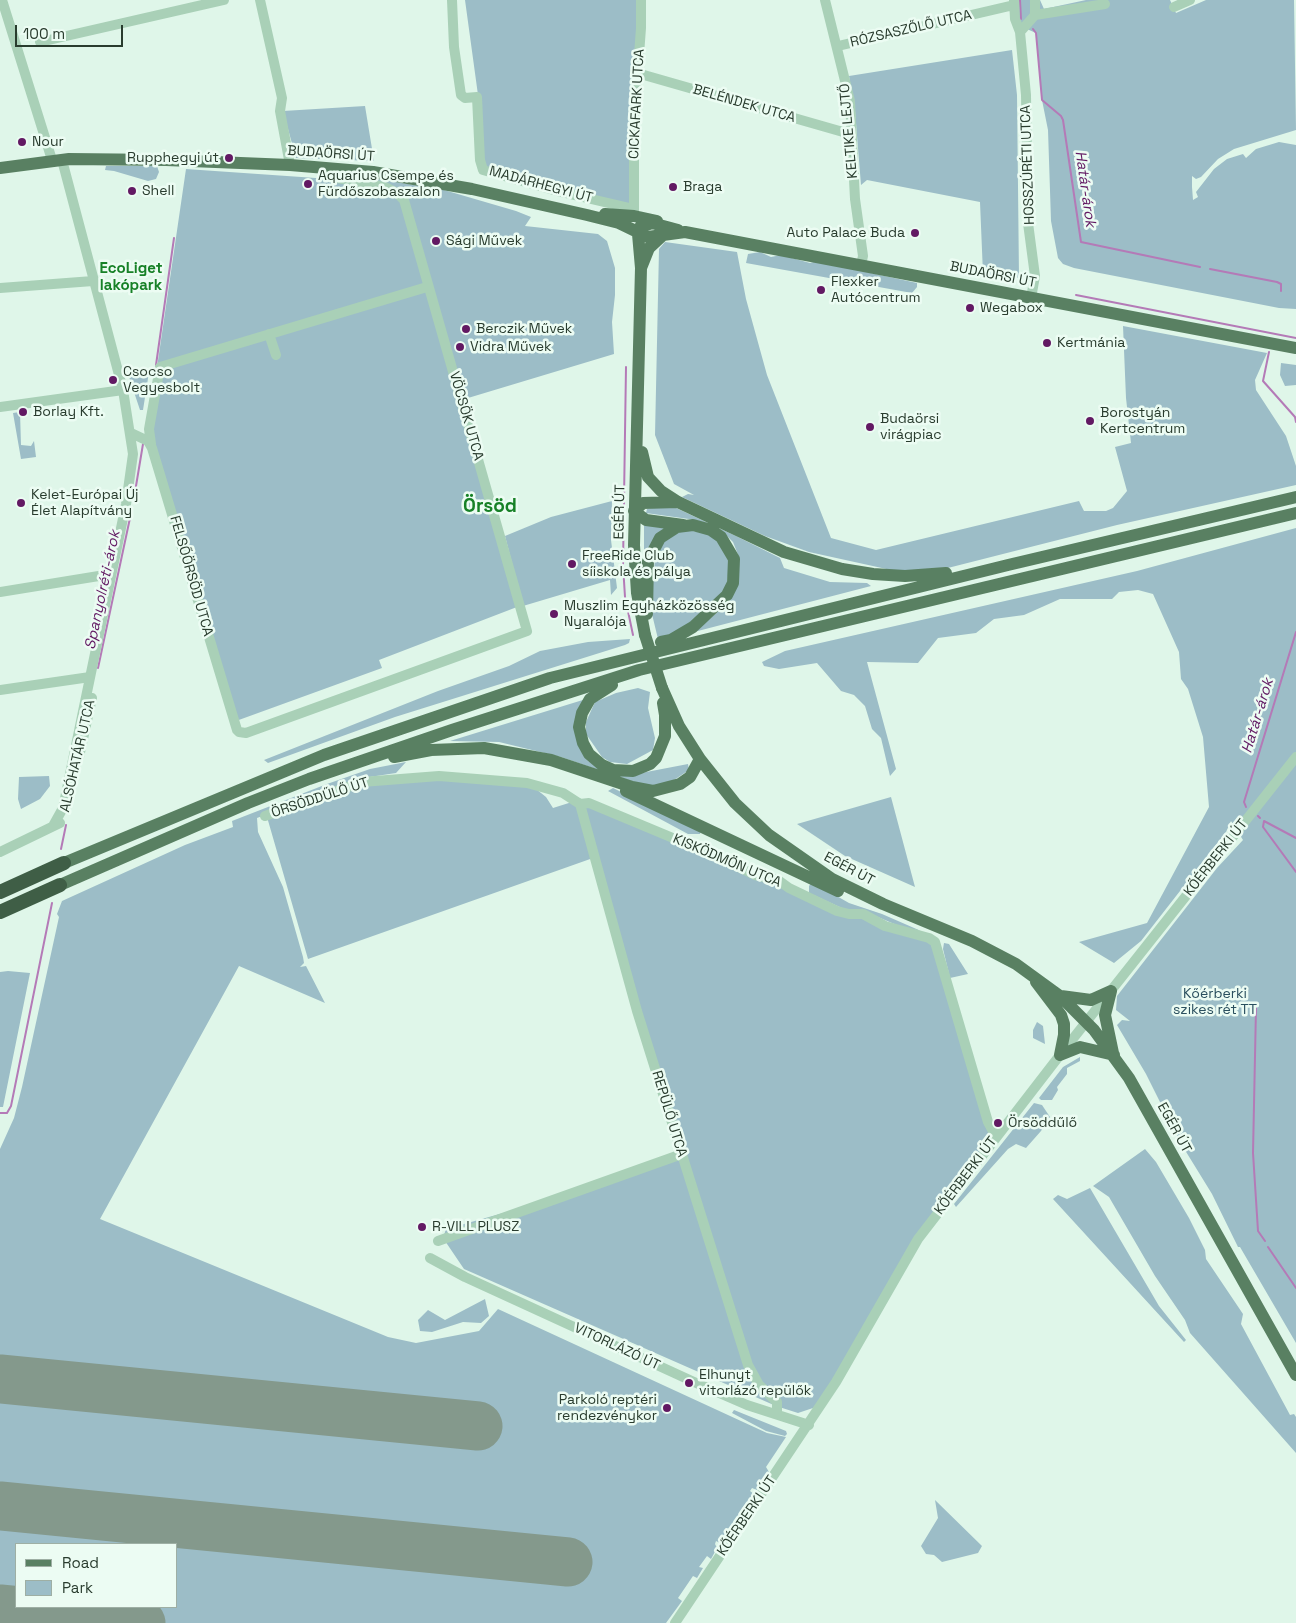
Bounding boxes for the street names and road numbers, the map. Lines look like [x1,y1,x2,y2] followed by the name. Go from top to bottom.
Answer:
[849,7,973,51] street label: RÓZSASZŐLŐ UTCA
[626,48,648,160] street label: CICKAFARK UTCA
[691,81,797,127] street label: BELÉNDEK UTCA
[836,83,862,179] street label: KELTIKE LEJTŐ
[1018,105,1038,225] street label: HOSSZÚRÉTI UTCA
[287,143,375,165] street label: BUDAÖRSI ÚT
[487,163,595,207] street label: MADÁRHEGYI ÚT
[948,258,1038,292] street label: BUDAÖRSI ÚT
[445,370,487,462] street label: VÖCSÖK UTCA
[611,484,629,540] street label: EGÉR ÚT
[166,514,216,638] street label: FELSŐÖRSÖD UTCA
[57,698,99,814] street label: ALSÓHATÁR UTCA
[269,774,371,822] street label: ÖRSÖDDŰLŐ ÚT
[1181,816,1251,900] street label: KŐÉRBERKI ÚT
[670,831,784,891] street label: KISKÖDMÖN UTCA
[821,849,877,889] street label: EGÉR ÚT
[648,1069,690,1159] street label: REPÜLŐ UTCA
[1153,1100,1195,1156] street label: EGÉR ÚT
[931,1134,1001,1218] street label: KŐÉRBERKI ÚT
[571,1320,663,1374] street label: VITORLÁZÓ ÚT
[714,1473,780,1559] street label: KŐÉRBERKI ÚT

